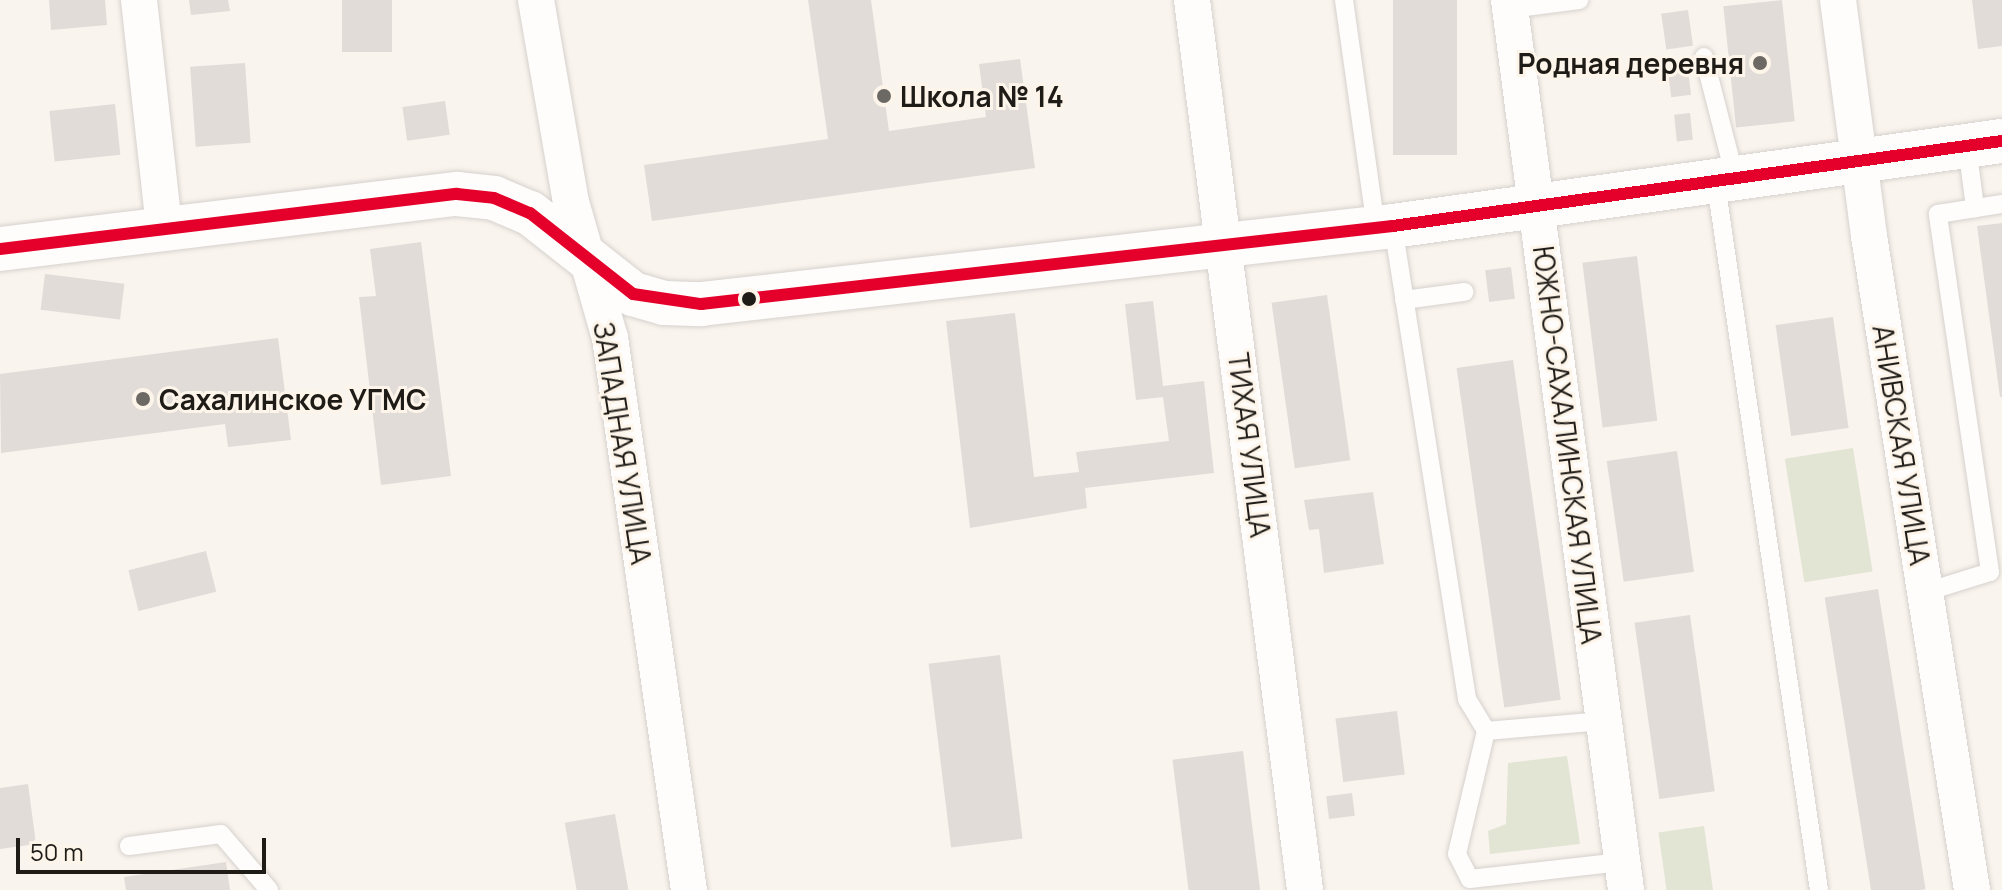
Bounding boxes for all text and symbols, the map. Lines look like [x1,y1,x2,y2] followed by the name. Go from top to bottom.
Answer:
[1517,46,1744,80] place label: Родная деревня
[1751,54,1769,72] marker: Родная деревня
[900,79,1064,113] place label: Школа № 14
[875,87,893,105] marker: Школа № 14
[1527,244,1609,646] street label: ЮЖНО-САХАЛИНСКАЯ УЛИЦА
[741,291,757,307] unlabelled marker
[587,319,659,567] street label: ЗАПАДНАЯ УЛИЦА
[1866,322,1938,568] street label: АНИВСКАЯ УЛИЦА
[1222,351,1278,539] street label: ТИХАЯ УЛИЦА
[159,382,427,416] place label: Сахалинское УГМС
[134,390,152,408] marker: Сахалинское УГМС
[20,822,270,872] scale bar
[30,835,84,868] text: 50 m

